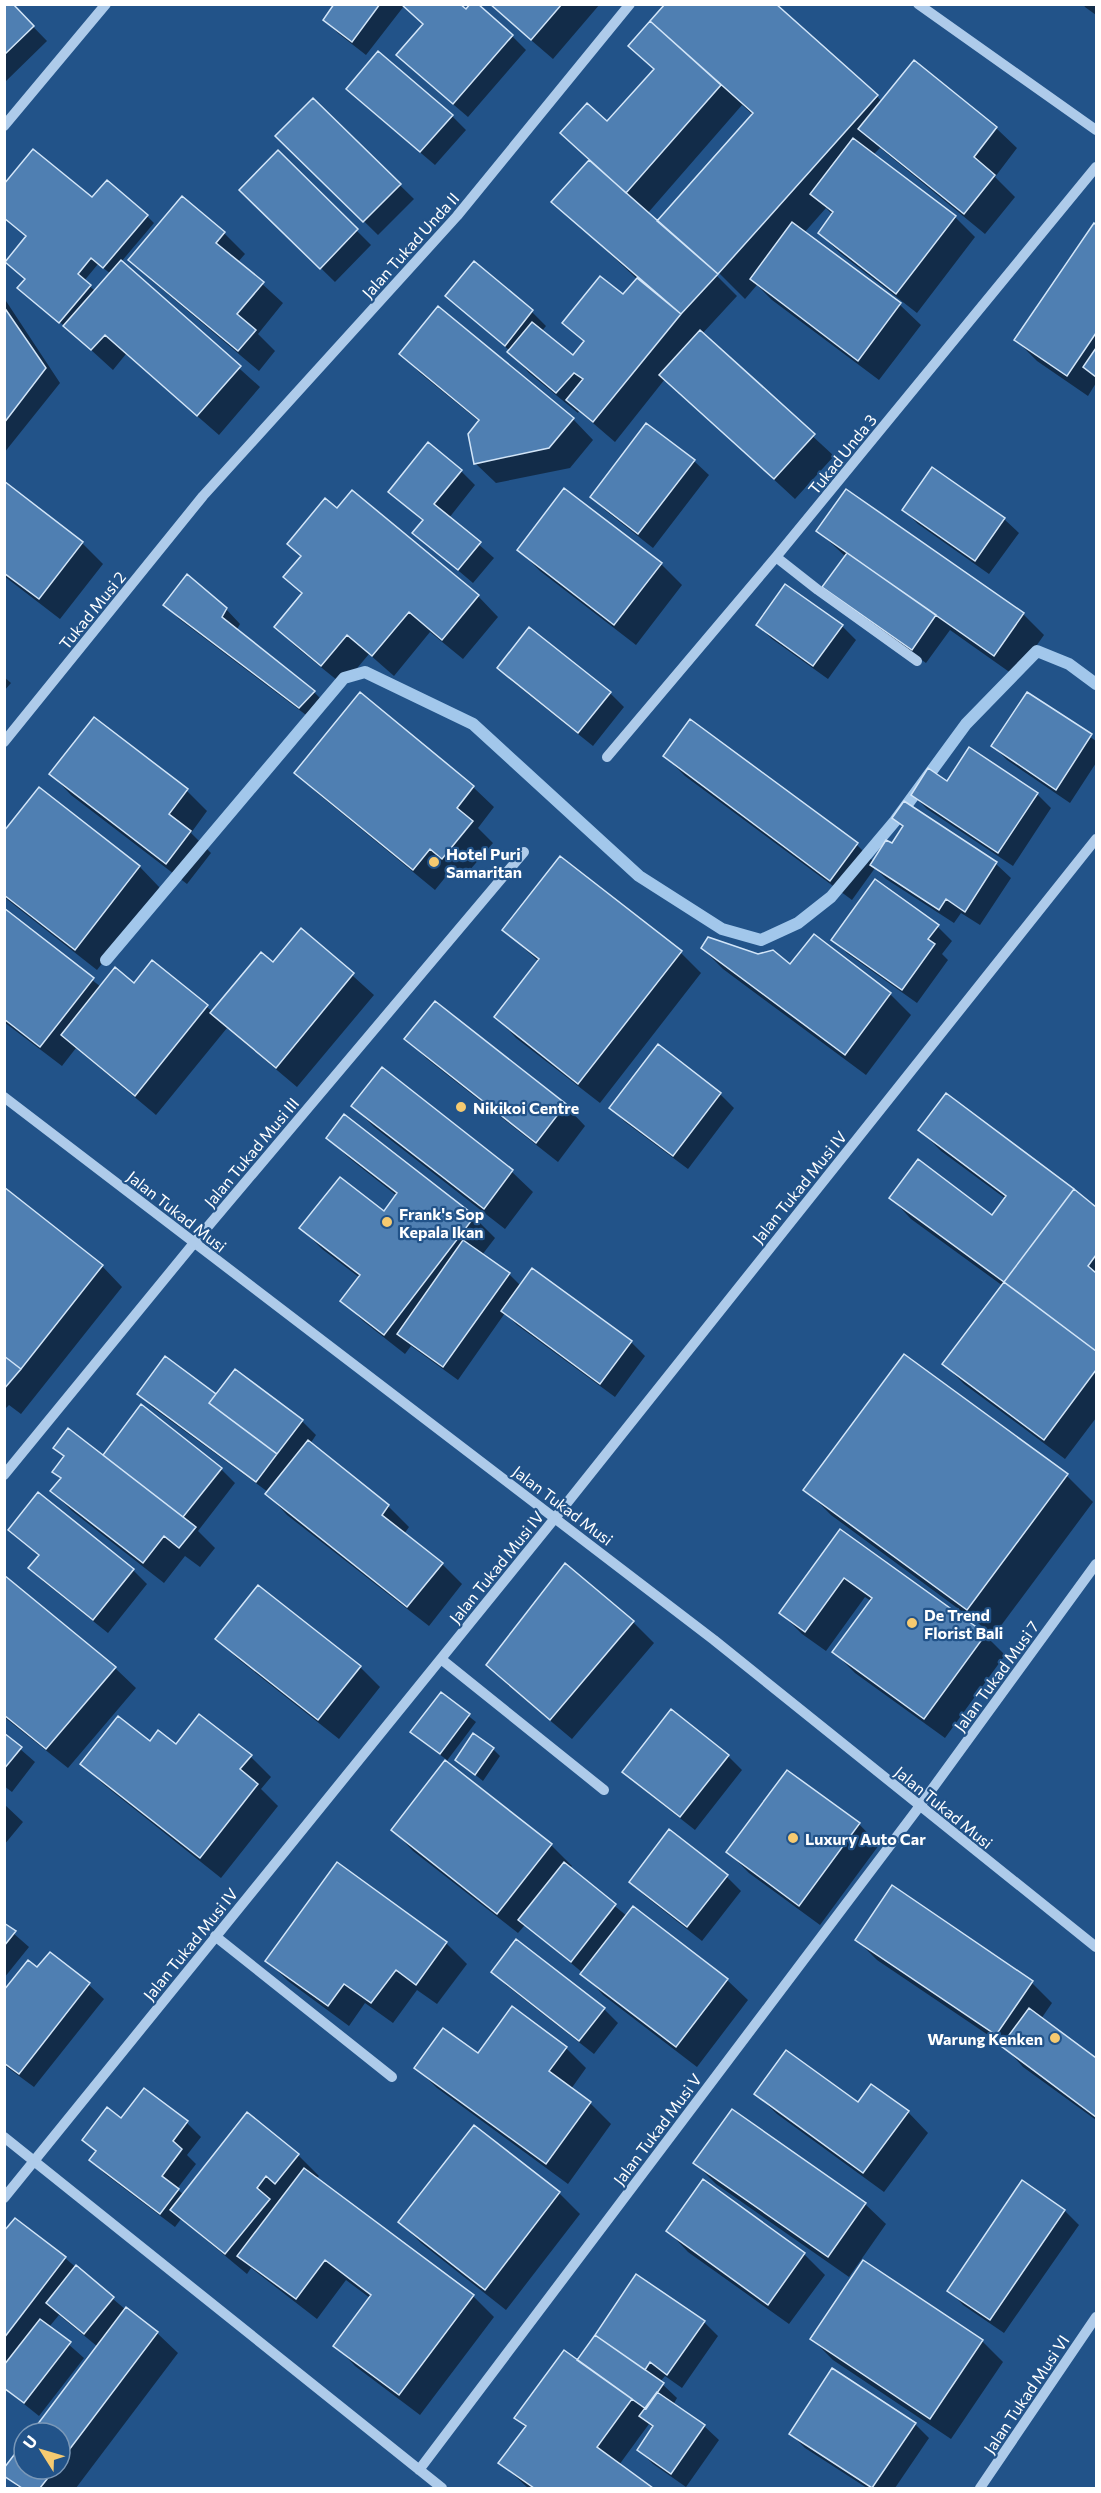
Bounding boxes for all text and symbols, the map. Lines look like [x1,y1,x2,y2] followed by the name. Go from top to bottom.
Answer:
[358,188,462,302] street label: Jalan Tukad Unda II
[804,410,880,498] street label: Tukad Unda 3
[55,567,129,653] street label: Tukad Musi 2
[446,844,522,881] place label: Hotel Puri Samaritan
[427,855,441,869] marker: Hotel Puri Samaritan
[200,1093,302,1211] street label: Jalan Tukad Musi III
[473,1098,579,1117] place label: Nikikoi Centre
[454,1100,468,1114] marker: Nikikoi Centre
[748,1127,850,1247] street label: Jalan Tukad Musi IV
[124,1166,230,1256] street label: Jalan Tukad Musi
[399,1204,484,1241] place label: Frank's Sop Kepala Ikan
[380,1215,394,1229] marker: Frank's Sop Kepala Ikan
[509,1461,617,1549] street label: Jalan Tukad Musi
[445,1507,547,1627] street label: Jalan Tukad Musi IV
[924,1605,1003,1642] place label: De Trend Florist Bali
[905,1616,919,1630] marker: De Trend Florist Bali
[950,1617,1042,1735] street label: Jalan Tukad Musi 7
[891,1762,997,1852] street label: Jalan Tukad Musi
[805,1829,926,1848] place label: Luxury Auto Car
[786,1831,800,1845] marker: Luxury Auto Car
[139,1884,241,2004] street label: Jalan Tukad Musi IV
[927,2029,1043,2048] place label: Warung Kenken
[1048,2031,1062,2045] marker: Warung Kenken
[609,2070,705,2188] street label: Jalan Tukad Musi V
[979,2331,1073,2457] street label: Jalan Tukad Musi VI
[12,2421,72,2481] north arrow
[19,2431,41,2452] text: U

